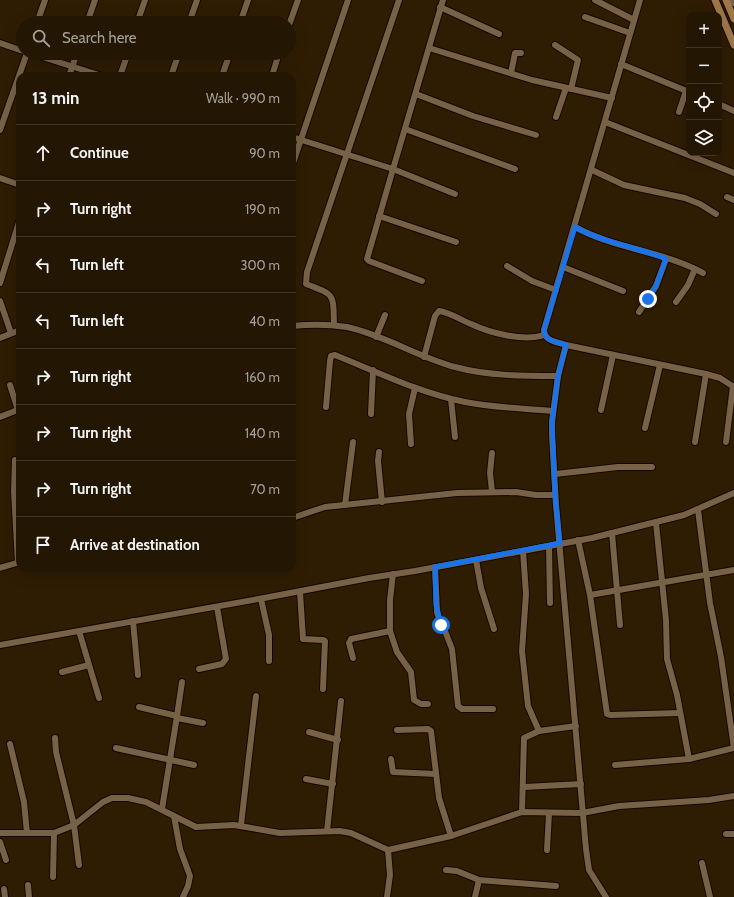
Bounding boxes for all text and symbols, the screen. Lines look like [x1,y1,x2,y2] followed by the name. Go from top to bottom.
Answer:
[686,12,722,156] map controls
[686,12,722,48] button: +
[16,16,296,60] search box
[30,27,52,49] icon: search
[62,29,137,47] text: Search here
[686,48,722,84] button: −
[686,84,722,120] button: locate
[32,88,80,108] text: 13 min
[206,90,280,106] text: Walk · 990 m
[686,120,722,156] button: layers
[32,142,54,164] icon: ahead
[70,144,129,162] text: Continue
[249,145,280,161] text: 90 m
[32,198,54,220] icon: right
[70,200,131,218] text: Turn right
[245,201,280,217] text: 190 m
[32,254,54,276] icon: left
[70,256,124,274] text: Turn left
[240,257,280,273] text: 300 m
[639,290,657,308] route end
[32,310,54,332] icon: left
[70,312,124,330] text: Turn left
[249,313,280,329] text: 40 m
[32,366,54,388] icon: right
[70,368,131,386] text: Turn right
[245,369,280,385] text: 160 m
[32,422,54,444] icon: right
[70,424,131,442] text: Turn right
[245,425,280,441] text: 140 m
[32,478,54,500] icon: right
[70,480,131,498] text: Turn right
[250,481,280,497] text: 70 m
[32,534,54,556] icon: arrive
[70,536,200,554] text: Arrive at destination
[432,616,450,634] route start

